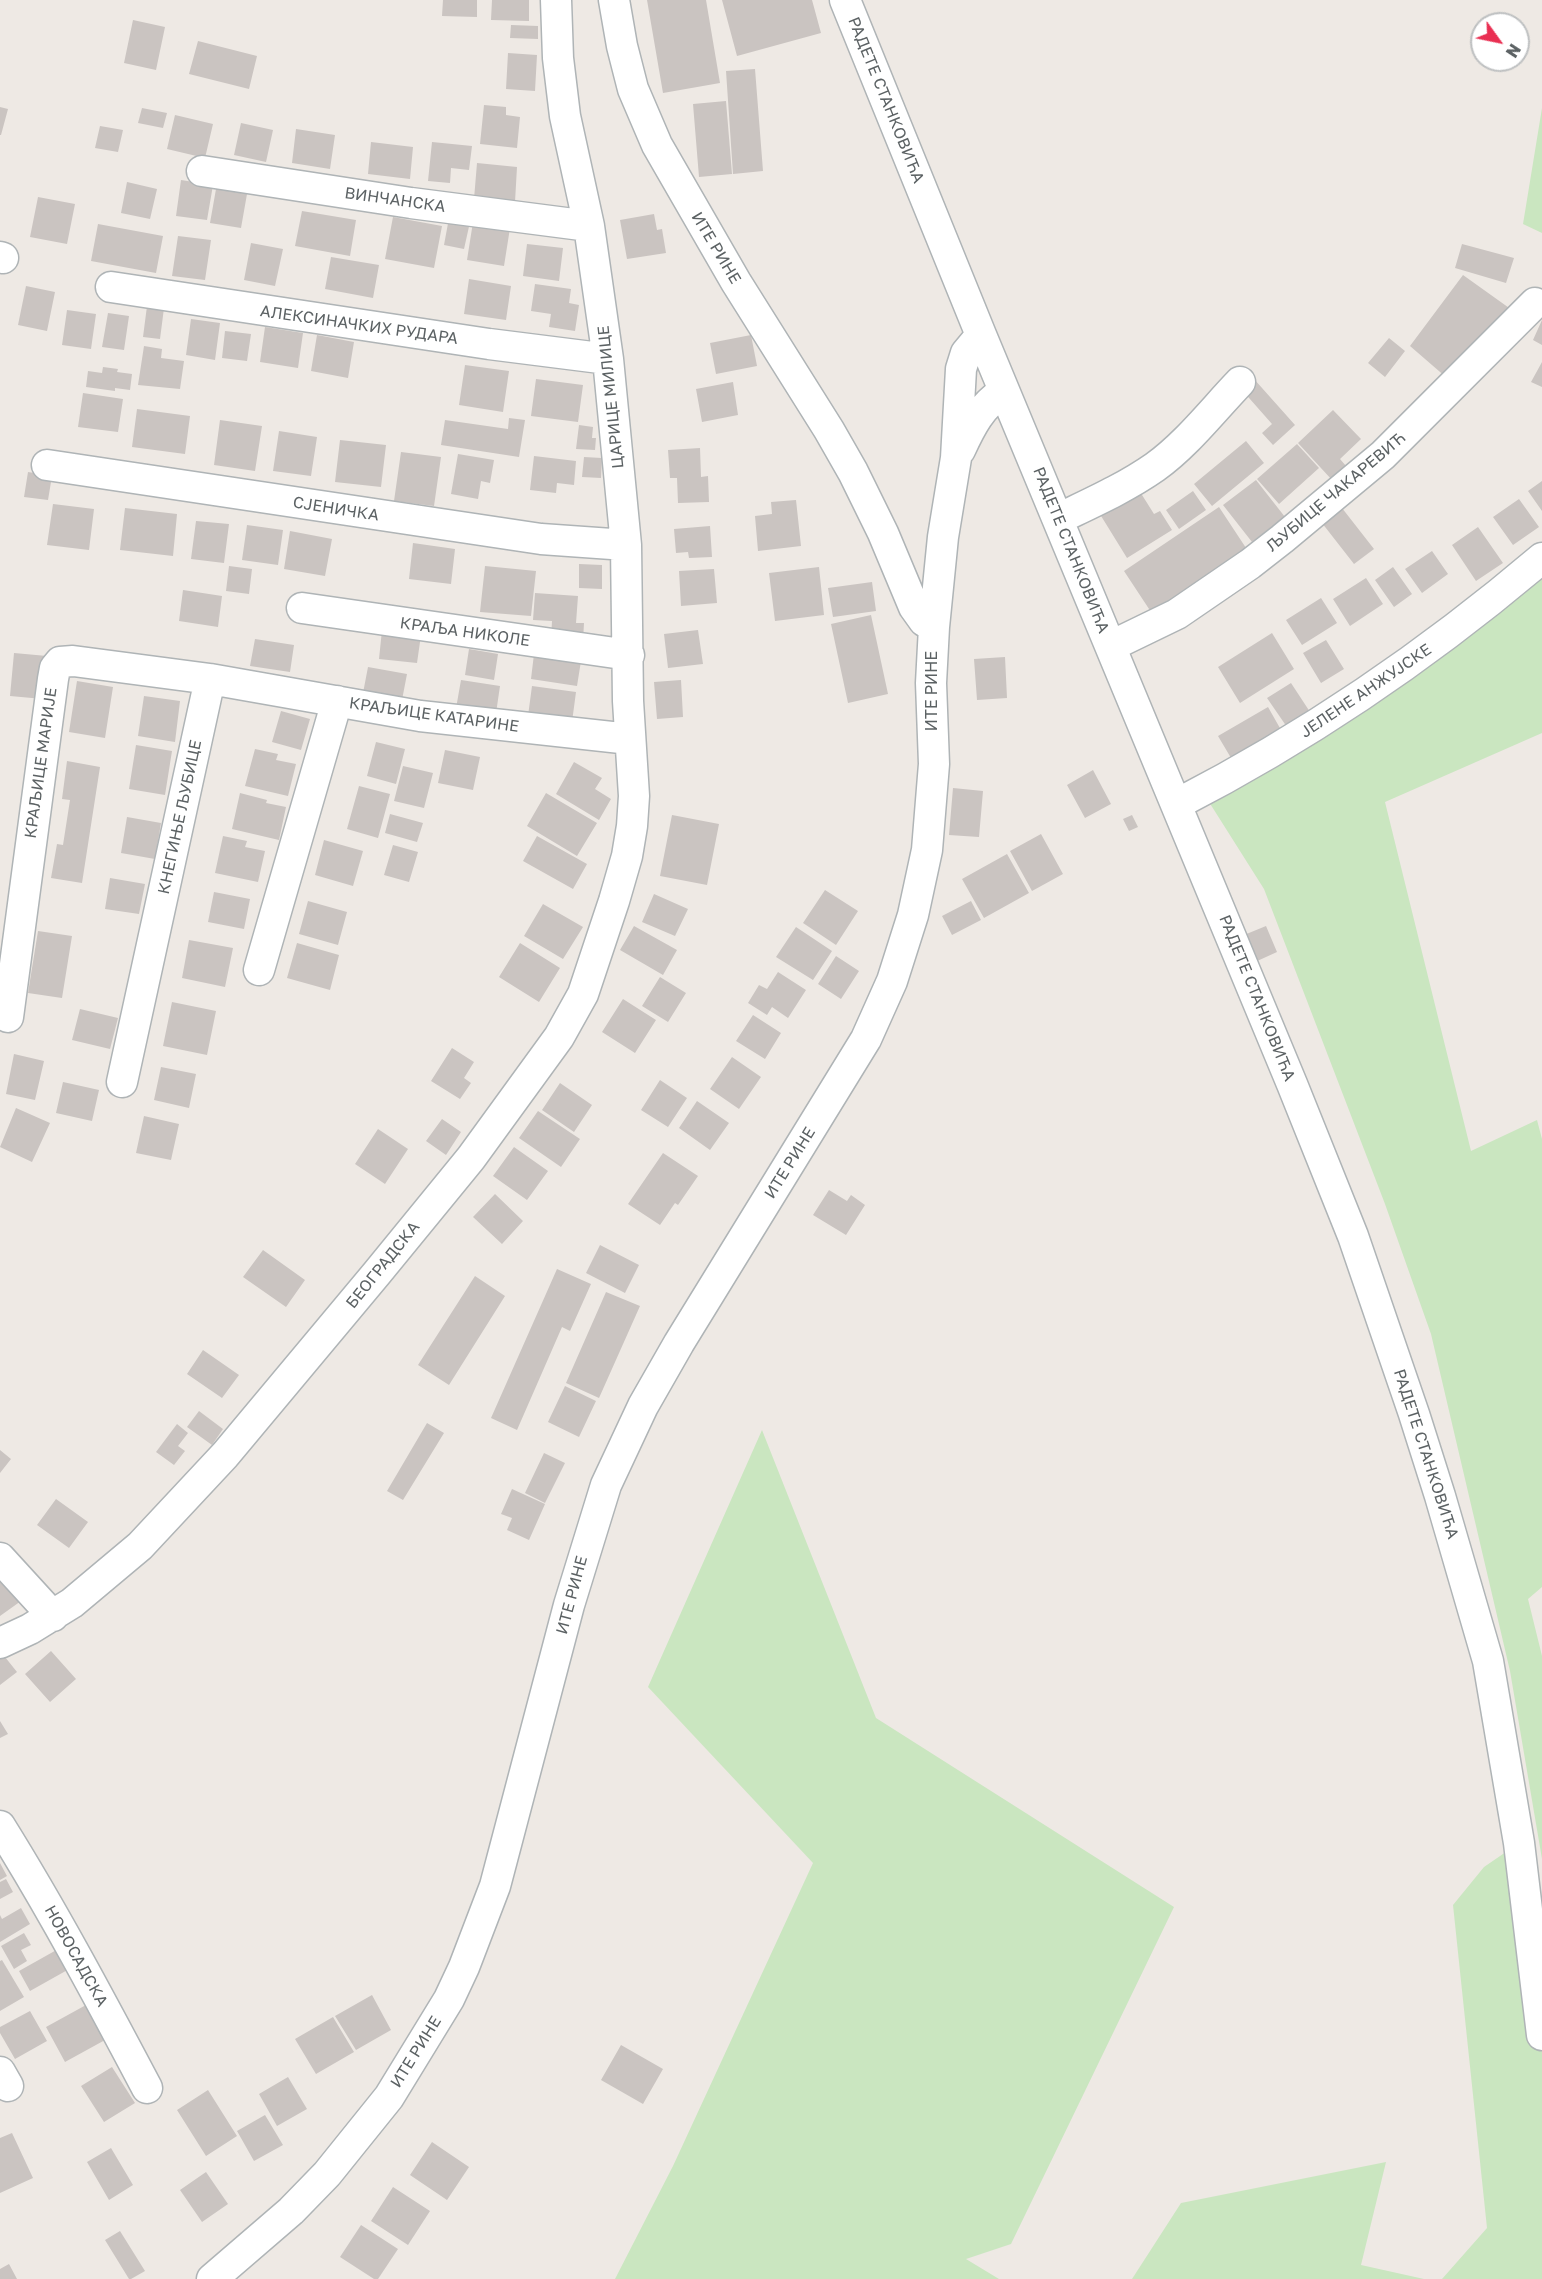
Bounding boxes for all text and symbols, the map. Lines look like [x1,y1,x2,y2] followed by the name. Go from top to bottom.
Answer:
[1470,12,1530,72] north arrow
[844,14,928,186] street label: РАДЕТЕ СТАНКОВИЋА
[1502,40,1525,61] text: N
[343,183,447,217] street label: ВИНЧАНСКА
[687,209,745,287] street label: ИТЕ РИНЕ
[259,302,459,348] street label: АЛЕКСИНАЧКИХ РУДАРА
[594,325,628,469] street label: ЦАРИЦЕ МИЛИЦЕ
[1263,428,1409,556] street label: ЉУБИЦЕ ЧАКАРЕВИЋ
[1029,464,1113,636] street label: РАДЕТЕ СТАНКОВИЋА
[292,493,380,525] street label: СЈЕНИЧКА
[399,613,531,651] street label: КРАЉА НИКОЛЕ
[1297,640,1435,742] street label: ЈЕЛЕНЕ АНЖУЈСКЕ
[922,651,942,731] street label: ИТЕ РИНЕ
[21,686,61,840] street label: КРАЉИЦЕ МАРИЈЕ
[348,694,520,736] street label: КРАЉИЦЕ КАТАРИНЕ
[154,738,206,896] street label: КНЕГИЊЕ ЉУБИЦЕ
[1215,912,1299,1084] street label: РАДЕТЕ СТАНКОВИЋА
[761,1124,819,1202] street label: ИТЕ РИНЕ
[342,1218,424,1312] street label: БЕОГРАДСКА
[1389,1367,1463,1541] street label: РАДЕТЕ СТАНКОВИЋА
[552,1554,592,1636] street label: ИТЕ РИНЕ
[40,1902,112,2010] street label: НОВОСАДСКА
[387,2013,445,2091] street label: ИТЕ РИНЕ

